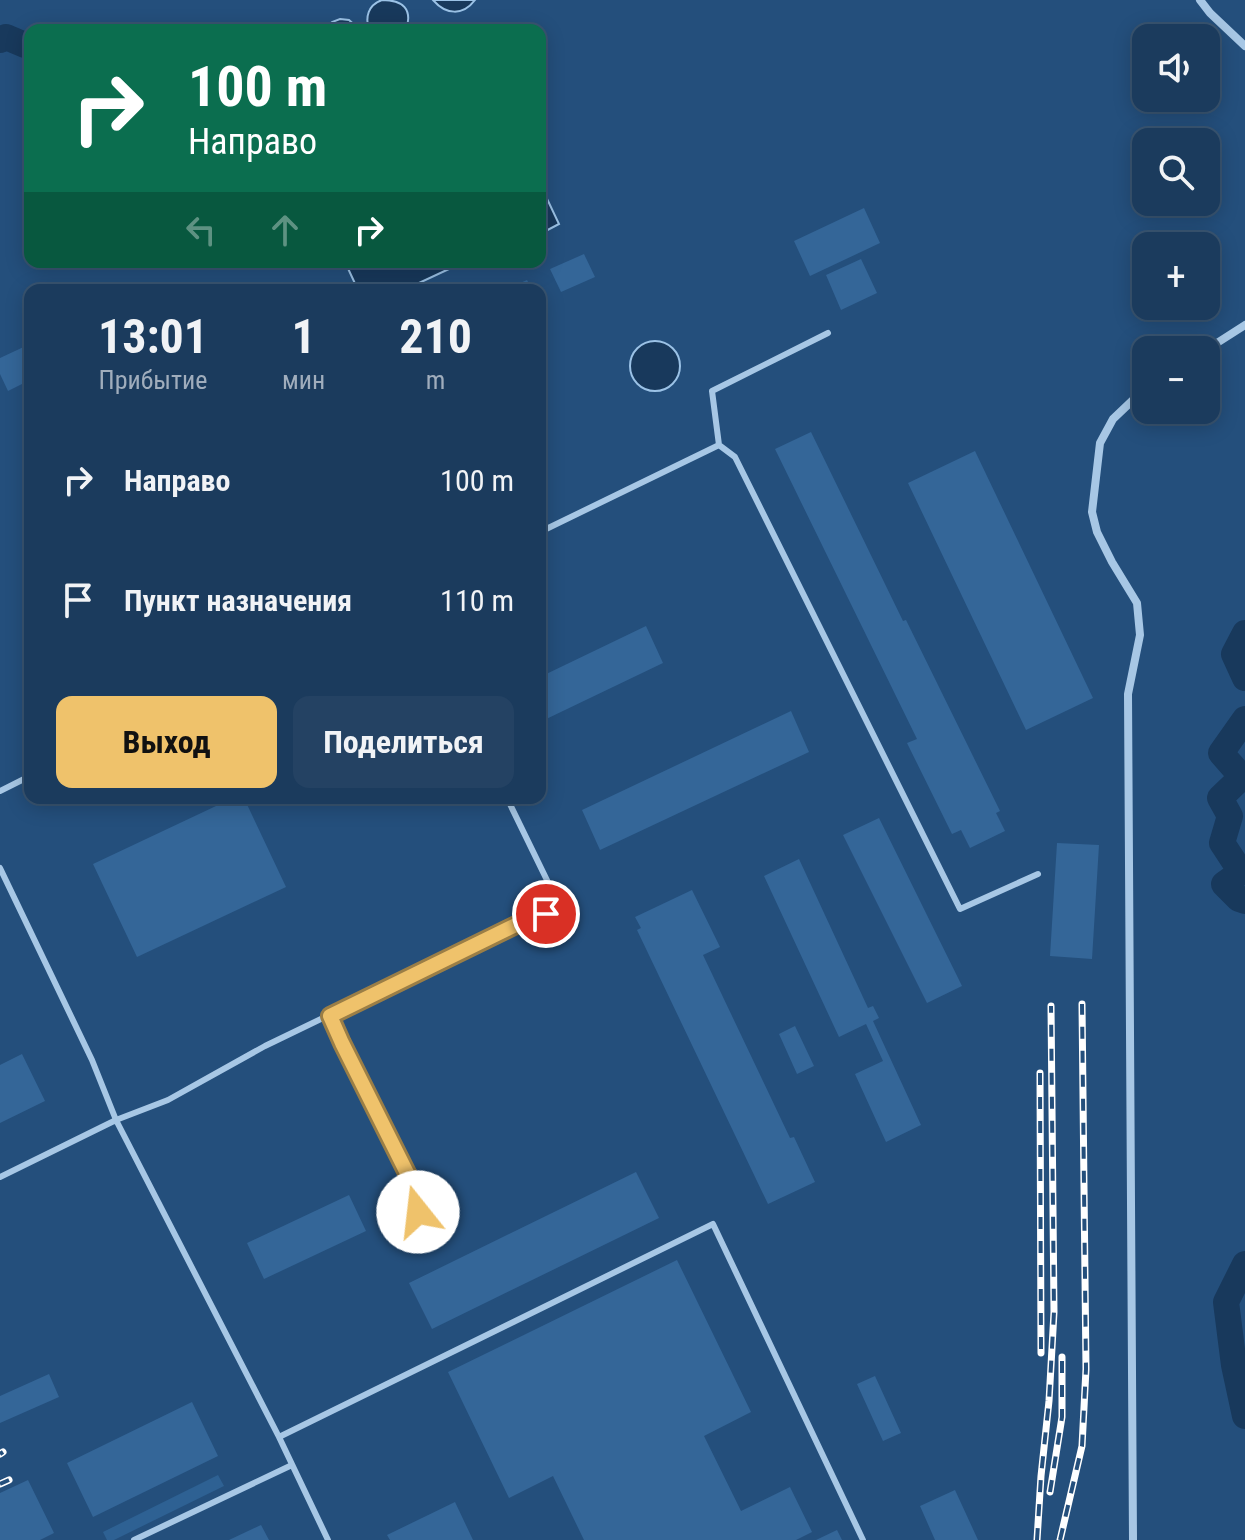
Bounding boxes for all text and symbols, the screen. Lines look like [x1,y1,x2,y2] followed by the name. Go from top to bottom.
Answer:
[1132,24,1220,424] map controls
[1132,24,1220,112] button: sound
[188,54,327,120] text: 100 m
[56,56,160,160] icon: right
[188,121,317,163] text: Направо
[1132,128,1220,216] button: search
[179,208,223,252] icon: left
[263,208,307,252] icon: ahead
[347,208,391,252] icon: right
[1132,232,1220,320] button: +
[98,308,208,365] text: 13:01
[292,308,316,365] text: 1
[399,308,472,365] text: 210
[1132,336,1220,424] button: −
[99,365,208,395] text: Прибытие
[282,365,325,395] text: мин
[426,365,445,395] text: m
[56,458,100,502] icon: right
[124,463,230,498] text: Направо
[440,463,514,498] text: 100 m
[56,578,100,622] icon: arrive
[124,583,352,618] text: Пункт назначения
[440,583,514,618] text: 110 m
[56,696,277,788] button: Выход
[293,696,514,788] button: Поделиться
[512,880,580,948] pin
[524,892,568,936] icon: arrive
[376,1170,460,1254] position arrow

